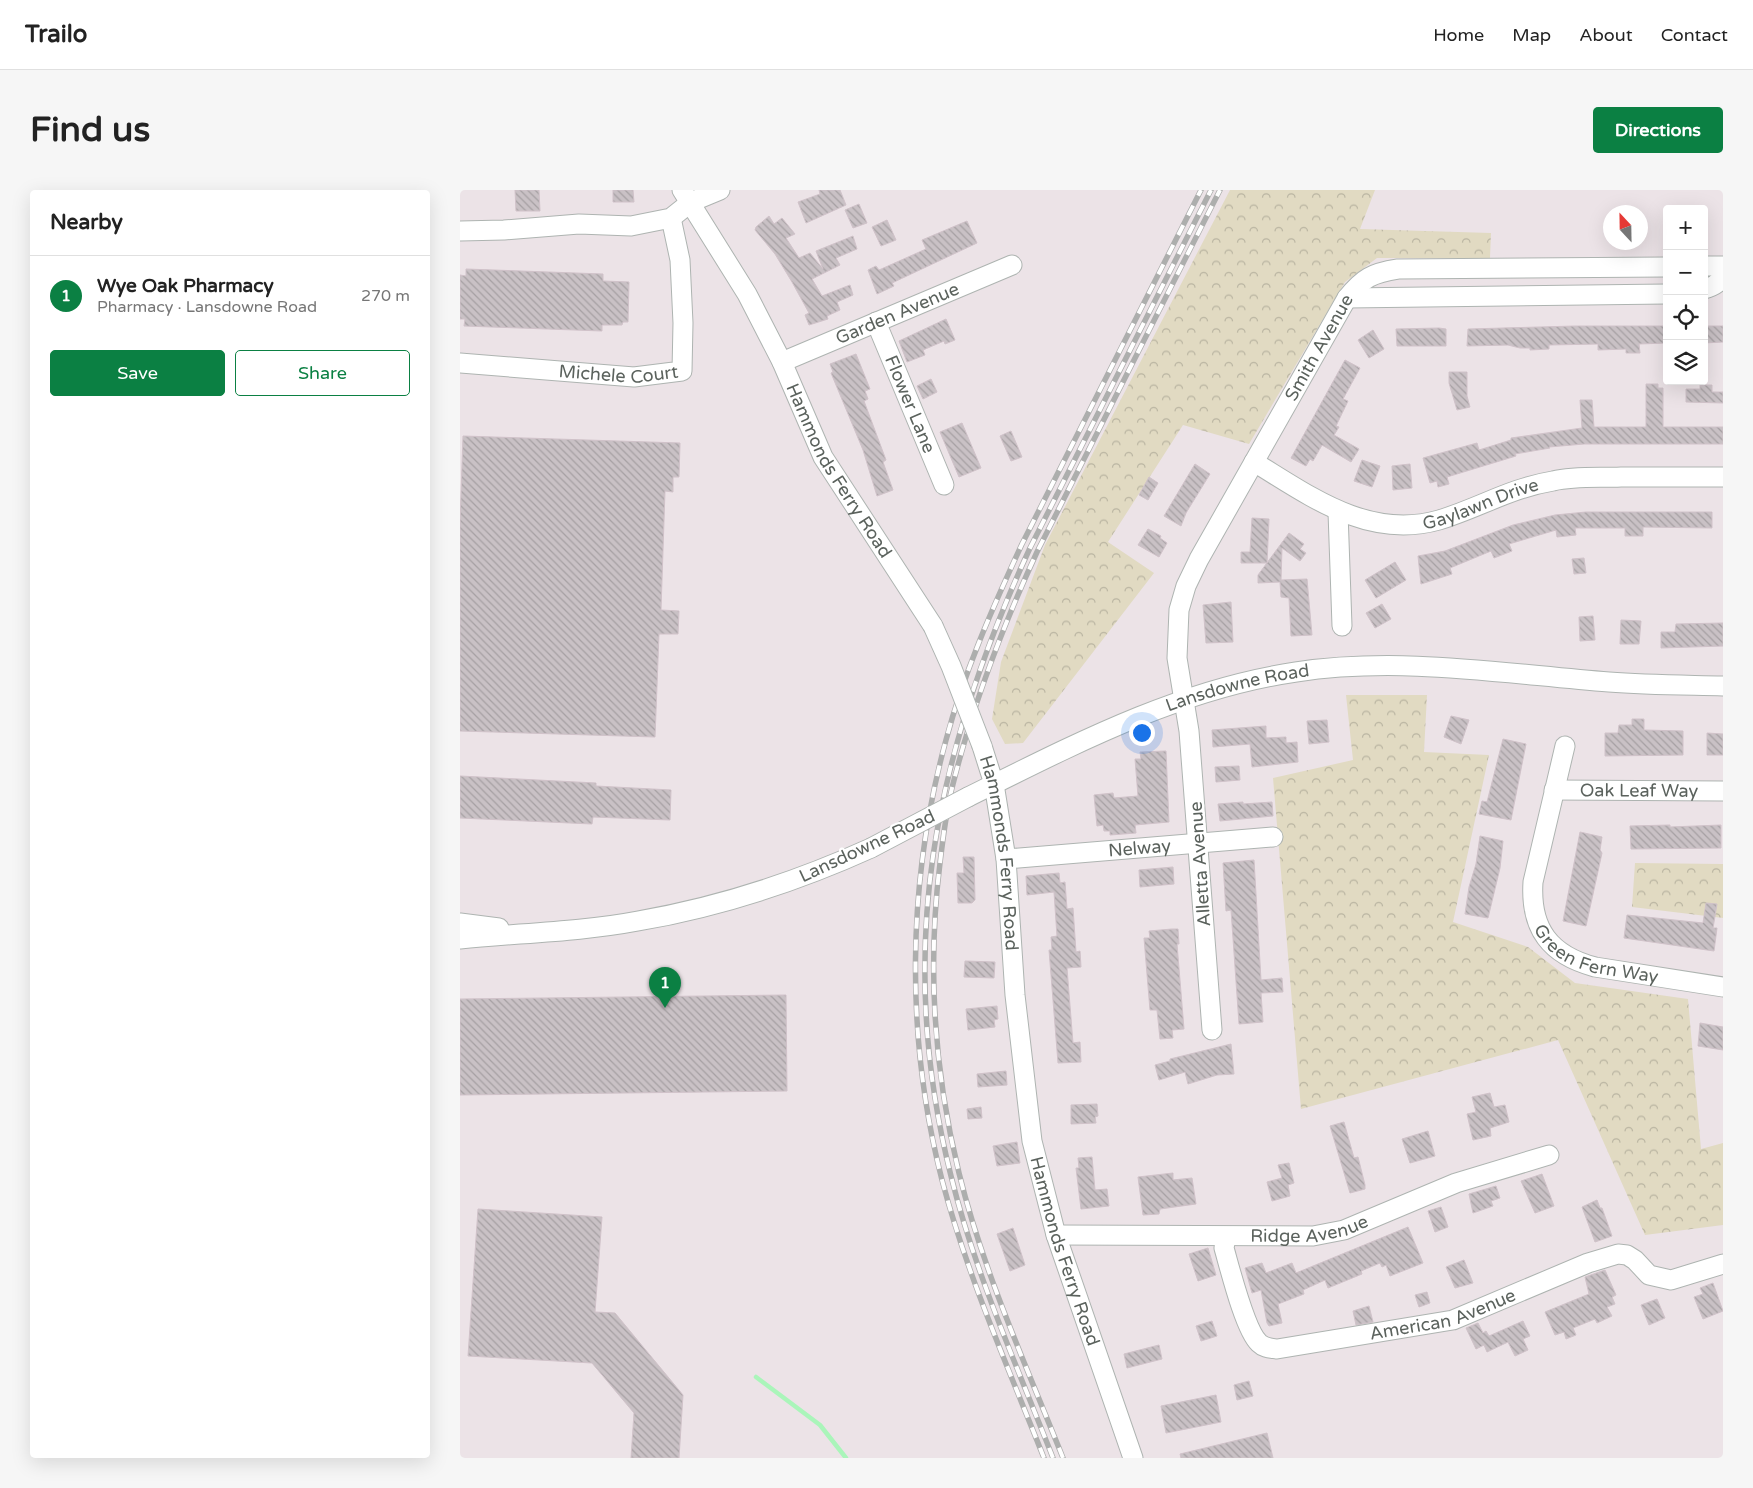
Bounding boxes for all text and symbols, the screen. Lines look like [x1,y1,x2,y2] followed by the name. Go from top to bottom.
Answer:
[25,20,87,49] text: Trailo
[1433,24,1484,46] text: Home
[1512,24,1551,46] text: Map
[1579,24,1633,46] text: About
[1661,24,1728,46] text: Contact
[1593,107,1723,153] button: Directions
[30,109,150,151] text: Find us
[1603,205,1648,250] north arrow
[1663,205,1708,385] map controls
[1663,205,1708,250] button: +
[50,210,123,235] text: Nearby
[1663,250,1708,295] button: −
[97,275,274,297] text: Wye Oak Pharmacy
[832,278,962,349] street label: Garden Avenue
[61,286,71,306] text: 1
[361,286,410,306] text: 270 m
[1280,290,1358,405] street label: Smith Avenue
[1663,295,1708,340] button: locate
[97,297,317,317] text: Pharmacy · Lansdowne Road
[1663,340,1708,385] button: layers
[50,350,225,396] button: Save
[235,350,410,396] button: Share
[880,352,940,456] street label: Flower Lane
[558,360,679,388] street label: Michele Court
[782,380,897,562] street label: Hammonds Ferry Road
[1421,473,1541,534] street label: Gaylawn Drive
[1162,659,1311,716] street label: Lansdowne Road
[1129,720,1155,746] your location
[975,753,1023,951] street label: Hammonds Ferry Road
[1580,779,1699,802] street label: Oak Leaf Way
[1185,801,1215,927] street label: Alletta Avenue
[795,805,939,887] street label: Lansdowne Road
[1107,834,1172,862] street label: Nelway
[1529,920,1660,988] street label: Green Fern Way
[649,967,681,1008] pin: 1
[1025,1154,1104,1349] street label: Hammonds Ferry Road
[1250,1210,1371,1247] street label: Ridge Avenue
[1368,1284,1519,1345] street label: American Avenue

